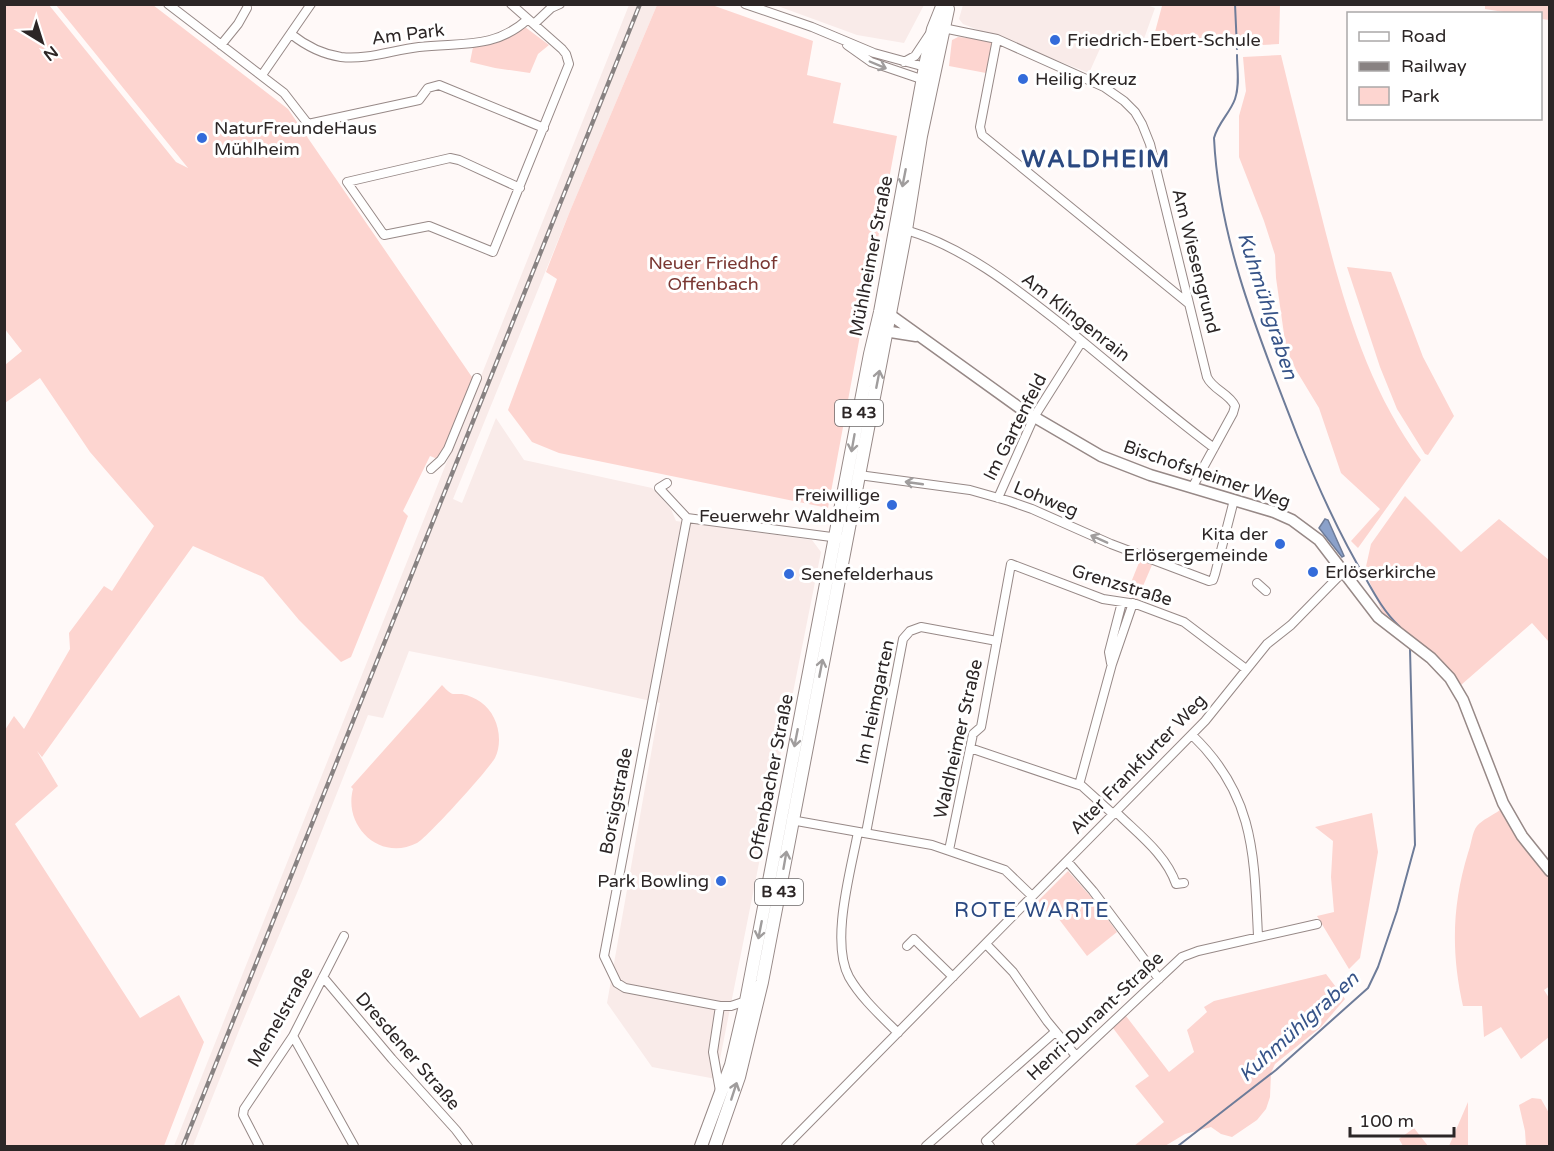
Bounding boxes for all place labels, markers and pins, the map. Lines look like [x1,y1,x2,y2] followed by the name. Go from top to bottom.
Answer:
[1067,29,1261,51] place label: Friedrich-Ebert-Schule
[1048,33,1062,47] marker: Friedrich-Ebert-Schule
[1035,68,1137,90] place label: Heilig Kreuz
[1016,72,1030,86] marker: Heilig Kreuz
[214,117,377,160] place label: NaturFreundeHaus Mühlheim
[195,131,209,145] marker: NaturFreundeHaus Mühlheim
[699,484,880,527] place label: Freiwillige Feuerwehr Waldheim
[885,498,899,512] marker: Freiwillige Feuerwehr Waldheim
[1124,523,1268,566] place label: Kita der Erlösergemeinde
[1273,537,1287,551] marker: Kita der Erlösergemeinde
[1325,561,1436,583] place label: Erlöserkirche
[801,563,934,585] place label: Senefelderhaus
[1306,565,1320,579] marker: Erlöserkirche
[782,567,796,581] marker: Senefelderhaus
[597,870,709,892] place label: Park Bowling
[714,874,728,888] marker: Park Bowling

